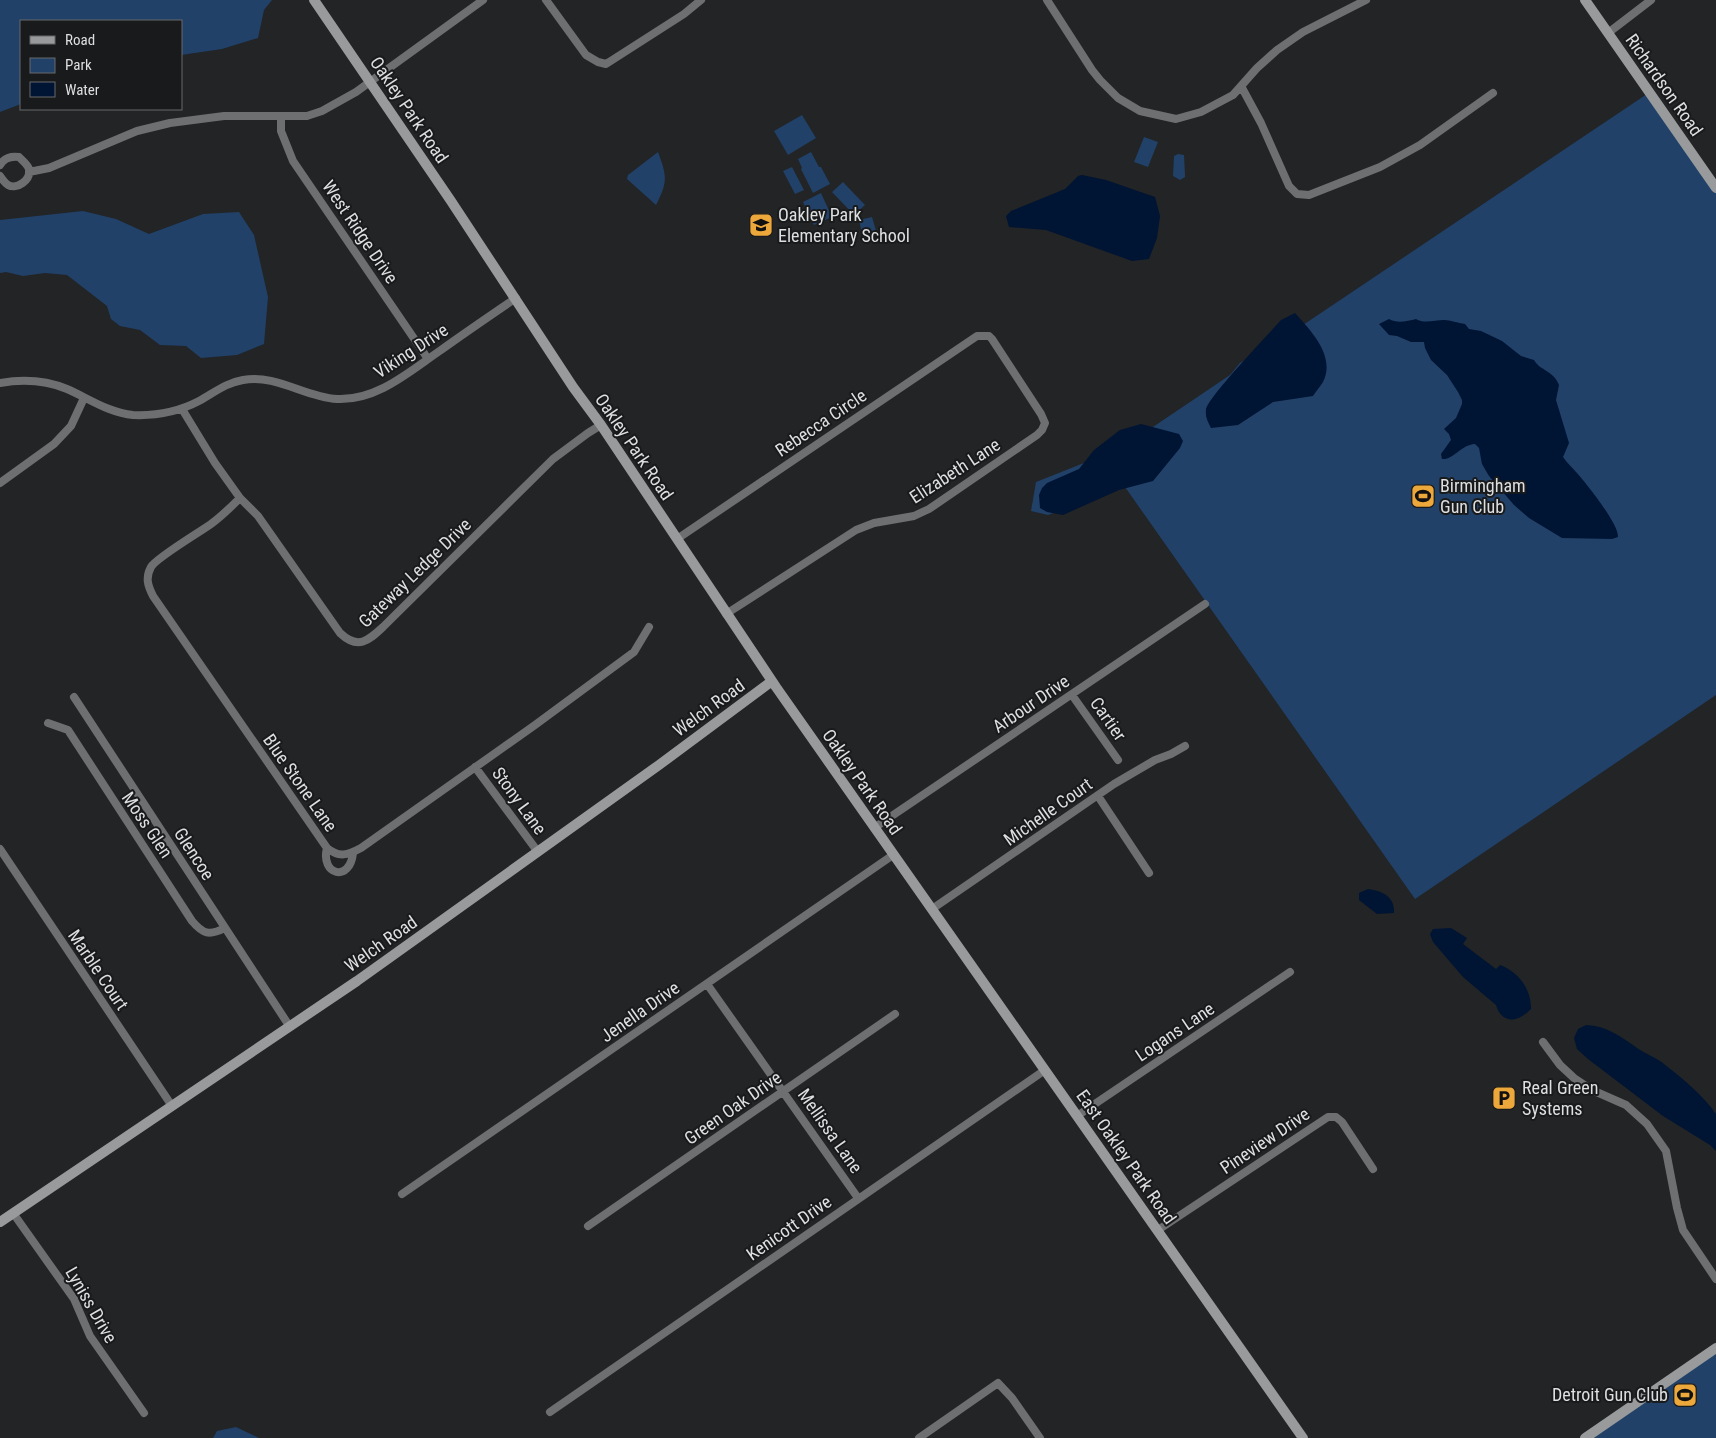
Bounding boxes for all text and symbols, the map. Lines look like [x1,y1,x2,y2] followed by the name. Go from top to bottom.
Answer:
[20,20,182,110] legend
[1621,30,1707,140] street label: Richardson Road
[65,31,95,49] text: Road
[366,52,453,167] street label: Oakley Park Road
[65,56,92,74] text: Park
[65,81,100,99] text: Water
[318,176,403,287] street label: West Ridge Drive
[778,204,910,246] place label: Oakley Park Elementary School
[748,212,774,238] school or university icon: Oakley Park Elementary School
[370,319,452,382] street label: Viking Drive
[771,384,870,461] street label: Rebecca Circle
[591,389,678,504] street label: Oakley Park Road
[906,434,1004,508] street label: Elizabeth Lane
[1440,475,1526,517] place label: Birmingham Gun Club
[1410,483,1436,509] sports icon: Birmingham Gun Club
[354,514,475,632] street label: Gateway Ledge Drive
[988,670,1073,737] street label: Arbour Drive
[669,675,749,741] street label: Welch Road
[1086,693,1131,745] street label: Cartier
[818,725,907,839] street label: Oakley Park Road
[259,730,342,836] street label: Blue Stone Lane
[488,763,551,839] street label: Stony Lane
[999,773,1096,850] street label: Michelle Court
[118,788,177,862] street label: Moss Glen
[170,824,219,884] street label: Glencoe
[341,911,421,976] street label: Welch Road
[64,926,133,1014] street label: Marble Court
[596,977,683,1046] street label: Jenella Drive
[1131,998,1218,1066] street label: Logans Lane
[680,1067,785,1149] street label: Green Oak Drive
[1522,1077,1598,1119] place label: Real Green Systems
[794,1085,867,1177] street label: Mellissa Lane
[1072,1085,1181,1228] street label: East Oakley Park Road
[1491,1085,1517,1111] parking icon: Real Green Systems
[1216,1103,1313,1178] street label: Pineview Drive
[742,1191,835,1265] street label: Kenicott Drive
[61,1263,122,1346] street label: Lyniss Drive
[1672,1382,1698,1408] sports icon: Detroit Gun Club
[1552,1384,1668,1405] place label: Detroit Gun Club

